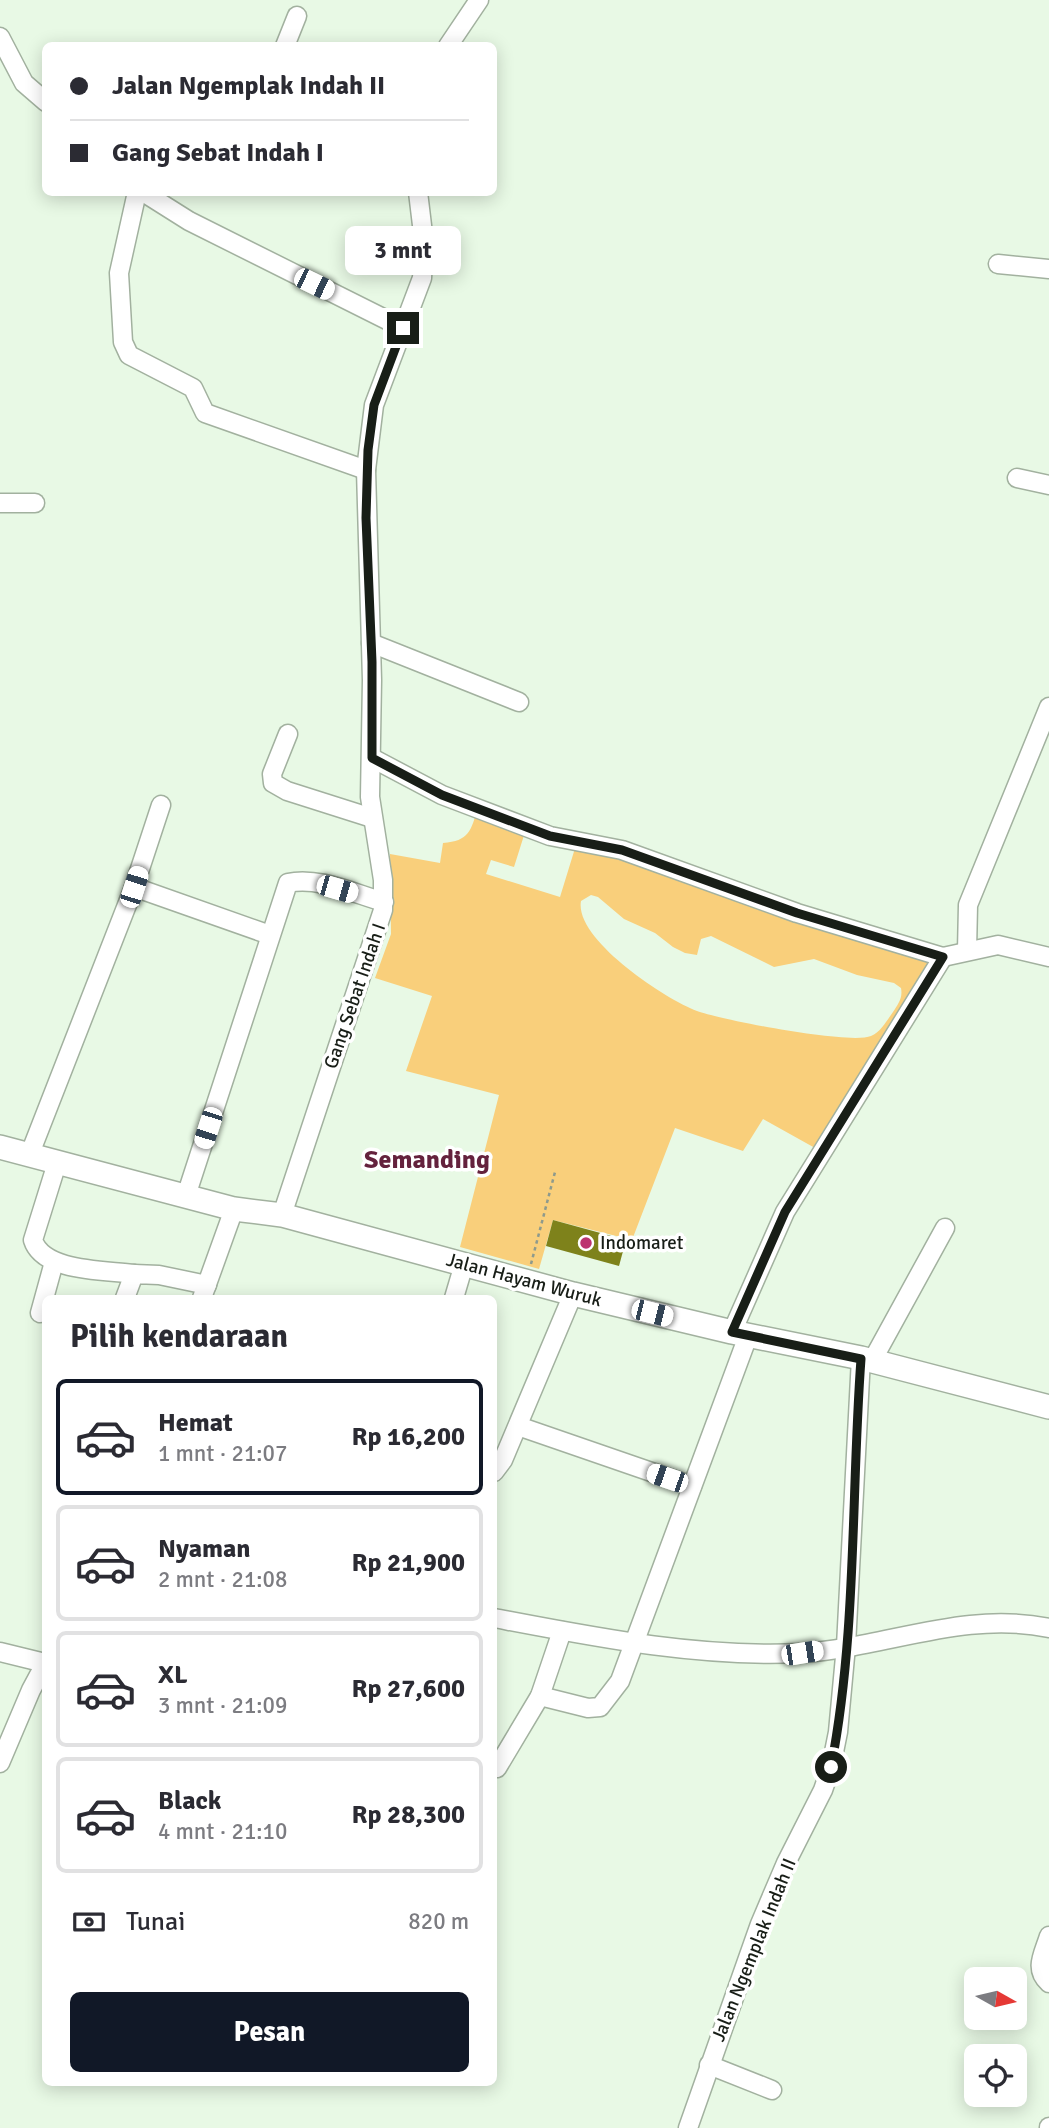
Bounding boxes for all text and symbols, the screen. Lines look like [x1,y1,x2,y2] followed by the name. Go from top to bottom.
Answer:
[112,70,385,102] text: Jalan Ngemplak Indah II
[112,137,324,169] text: Gang Sebat Indah I
[345,226,461,276] callout: 3 mnt
[374,236,432,265] text: 3 mnt
[291,265,338,303] car
[387,312,419,344] route end
[118,864,151,910] car
[314,873,361,905] car
[319,920,391,1072] street label: Gang Sebat Indah I
[192,1105,225,1151] car
[364,1144,490,1176] district label: Semanding
[600,1231,684,1255] place label: Indomaret
[578,1235,594,1251] marker: Indomaret
[444,1248,605,1312] street label: Jalan Hayam Wuruk
[630,1298,675,1328] car
[70,1317,288,1356] text: Pilih kendaraan
[74,1406,137,1469] icon: car
[158,1407,233,1439] text: Hemat
[351,1421,465,1453] text: Rp 16,200
[158,1439,287,1468] text: 1 mnt · 21:07
[644,1461,691,1495] car
[74,1532,137,1595] icon: car
[158,1533,251,1565] text: Nyaman
[351,1547,465,1579] text: Rp 21,900
[158,1565,287,1594] text: 2 mnt · 21:08
[780,1639,825,1667] car
[74,1658,137,1721] icon: car
[158,1659,188,1691] text: XL
[351,1673,465,1705] text: Rp 27,600
[158,1691,287,1720] text: 3 mnt · 21:09
[815,1751,847,1783] route start
[74,1784,137,1847] icon: car
[158,1785,221,1817] text: Black
[351,1799,465,1831] text: Rp 28,300
[158,1817,287,1846] text: 4 mnt · 21:10
[706,1855,802,2045] street label: Jalan Ngemplak Indah II
[70,1903,108,1941] icon: cash
[126,1906,185,1938] text: Tunai
[408,1907,469,1936] text: 820 m
[964,1967,1027,2030] north arrow
[964,1967,1027,2107] map controls
[70,1992,469,2072] button: Pesan
[964,2044,1027,2107] button: locate

